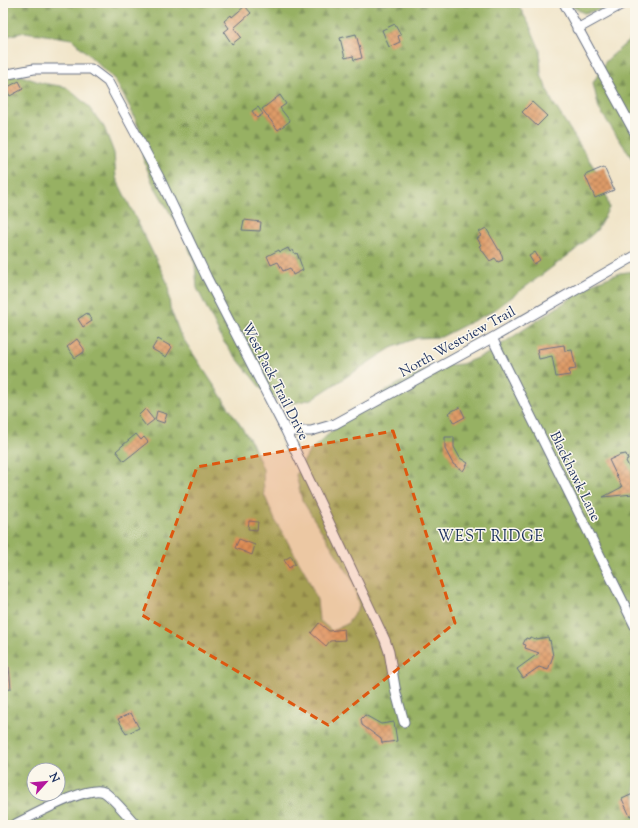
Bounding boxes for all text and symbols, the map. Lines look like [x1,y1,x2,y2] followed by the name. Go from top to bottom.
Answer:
[396,302,520,383] street label: North Westview Trail
[236,320,313,444] street label: West Pack Trail Drive
[544,429,605,525] street label: Blackhawk Lane
[437,527,545,548] district label: WEST RIDGE
[26,762,66,802] north arrow
[44,769,63,786] text: N

